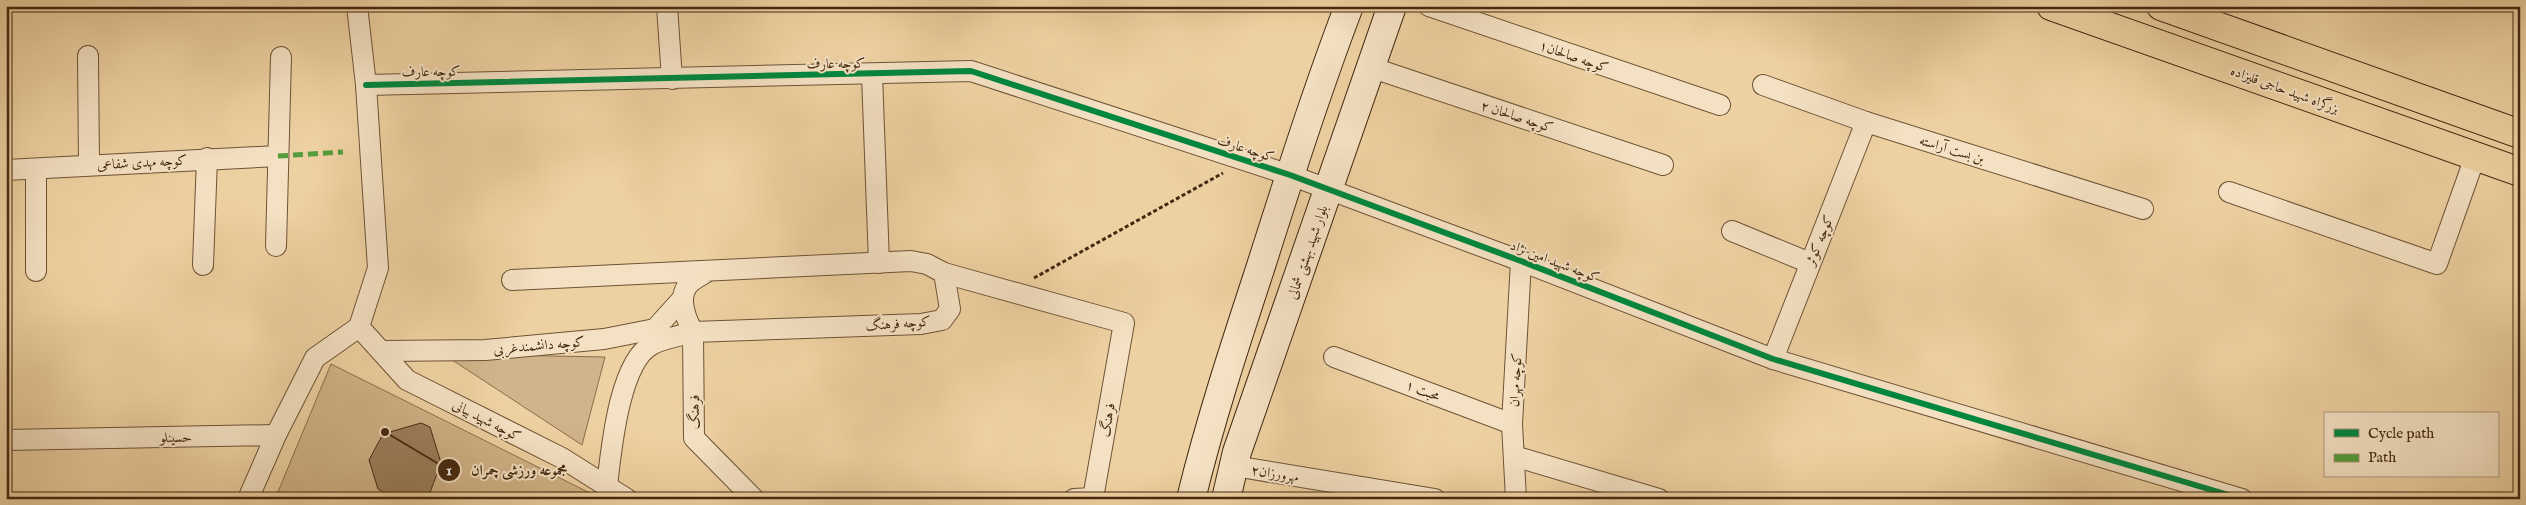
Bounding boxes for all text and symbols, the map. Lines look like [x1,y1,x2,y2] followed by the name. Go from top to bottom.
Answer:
[1537,37,1611,77] street label: کوچه صالحان۱
[806,54,866,74] street label: کوچه عارف
[2228,61,2342,118] street label: بزرگراه شهید حاجی قلیزاده
[401,62,461,82] street label: کوچه عارف
[1478,97,1555,137] street label: کوچه صالحان ۲
[1215,131,1276,167] street label: کوچه عارف
[1917,132,1987,169] street label: بن بست آراسته
[97,152,188,174] street label: کوچه مهدی شفاعی
[1283,203,1333,302] street label: بلوار شهید بهشتی شمالی
[1801,212,1838,270] street label: کوچه کوثر
[1507,237,1602,287] street label: کوچه شهید امین نژاد
[865,312,931,335] street label: کوچه فرهنگ
[493,333,585,359] street label: کوچه دانشمندغربی
[1506,353,1526,408] street label: کوچه مهران
[1403,376,1443,406] street label: محبت ۱
[685,395,704,429] street label: فرهنگ
[449,396,524,446] street label: کوچه شهید بیانی
[1095,401,1120,439] street label: فرهنگ
[2324,412,2498,478] legend
[2368,424,2434,443] text: Cycle path
[158,429,192,447] street label: حسینلو
[2368,448,2396,467] text: Path
[436,455,577,485] callout: مجموعه ورزشی چمران
[446,461,452,480] text: 1
[471,461,567,481] text: مجموعه ورزشی چمران
[1250,461,1300,487] street label: مهرورزان۲

